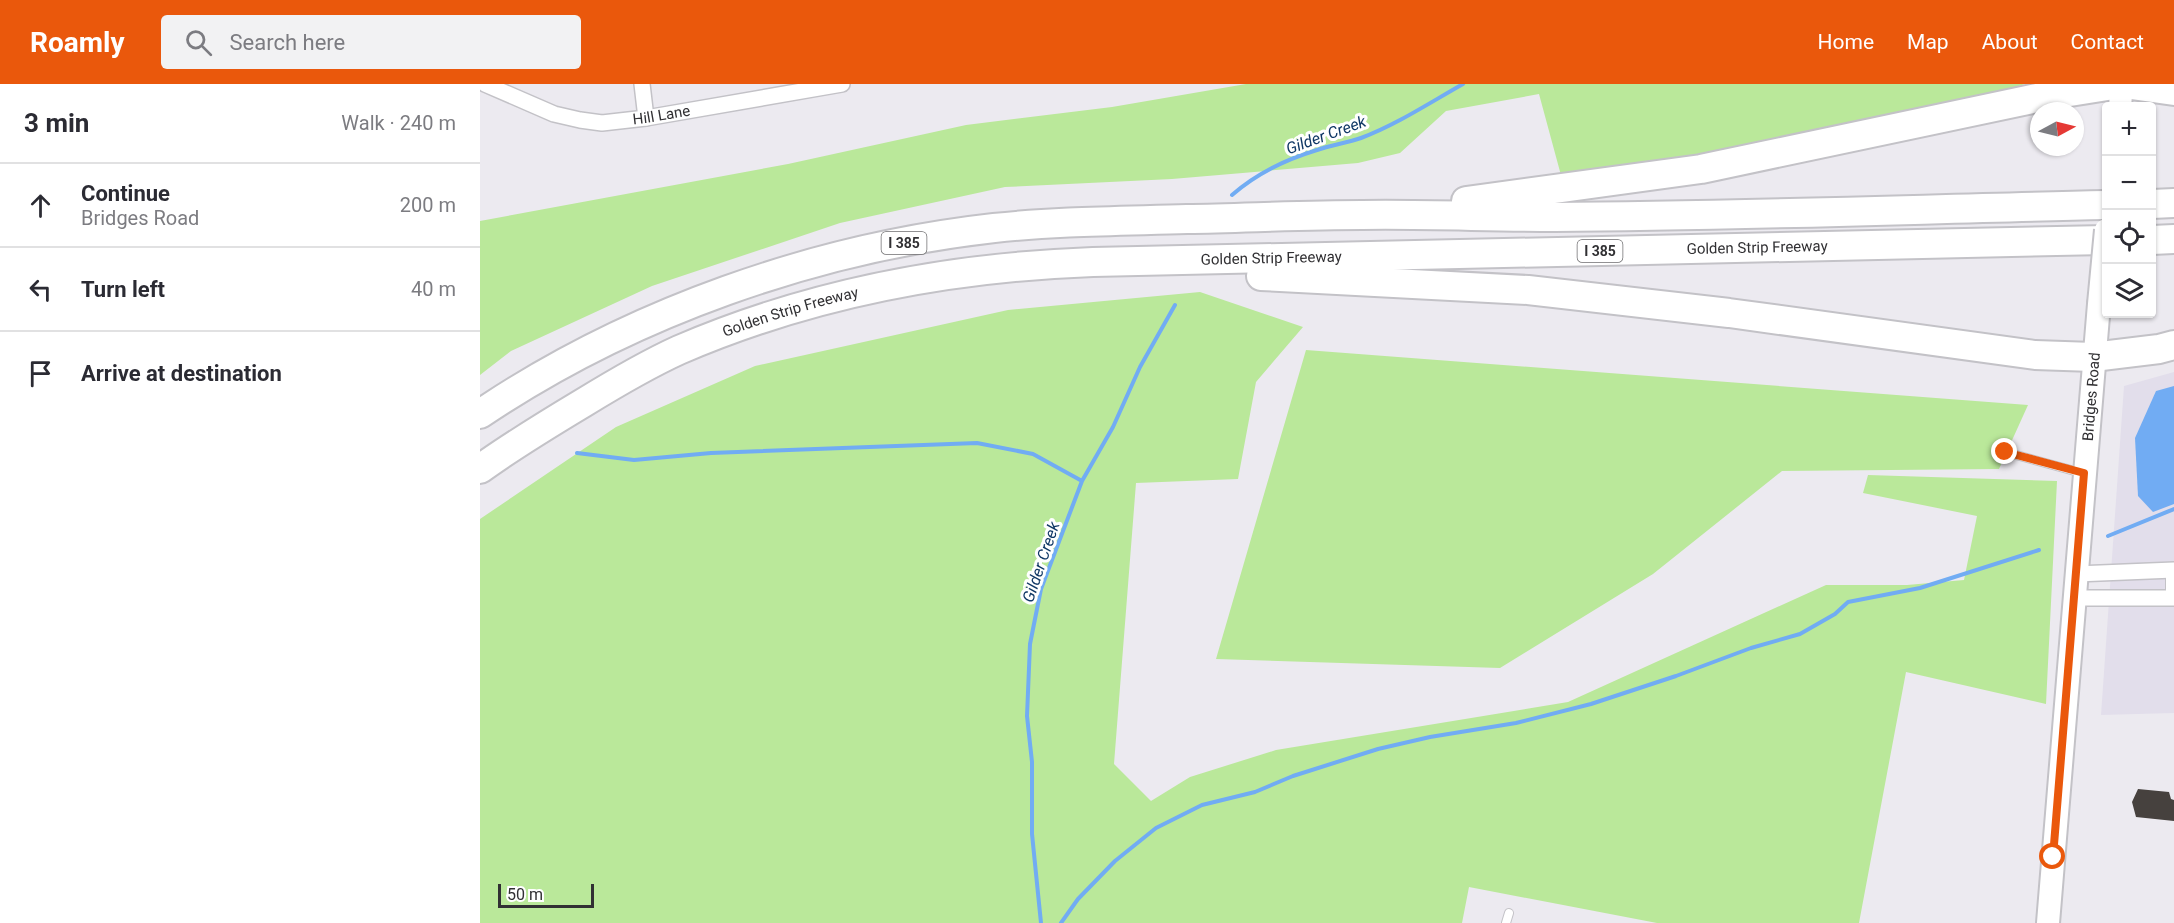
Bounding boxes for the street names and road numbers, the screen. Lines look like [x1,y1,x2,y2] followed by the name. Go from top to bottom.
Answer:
[632,102,691,128] street label: Hill Lane
[882,232,926,254] road number: I 385
[1686,237,1828,258] street label: Golden Strip Freeway
[1578,240,1622,262] road number: I 385
[1201,248,1342,269] street label: Golden Strip Freeway
[720,283,860,341] street label: Golden Strip Freeway
[2079,352,2104,442] street label: Bridges Road

